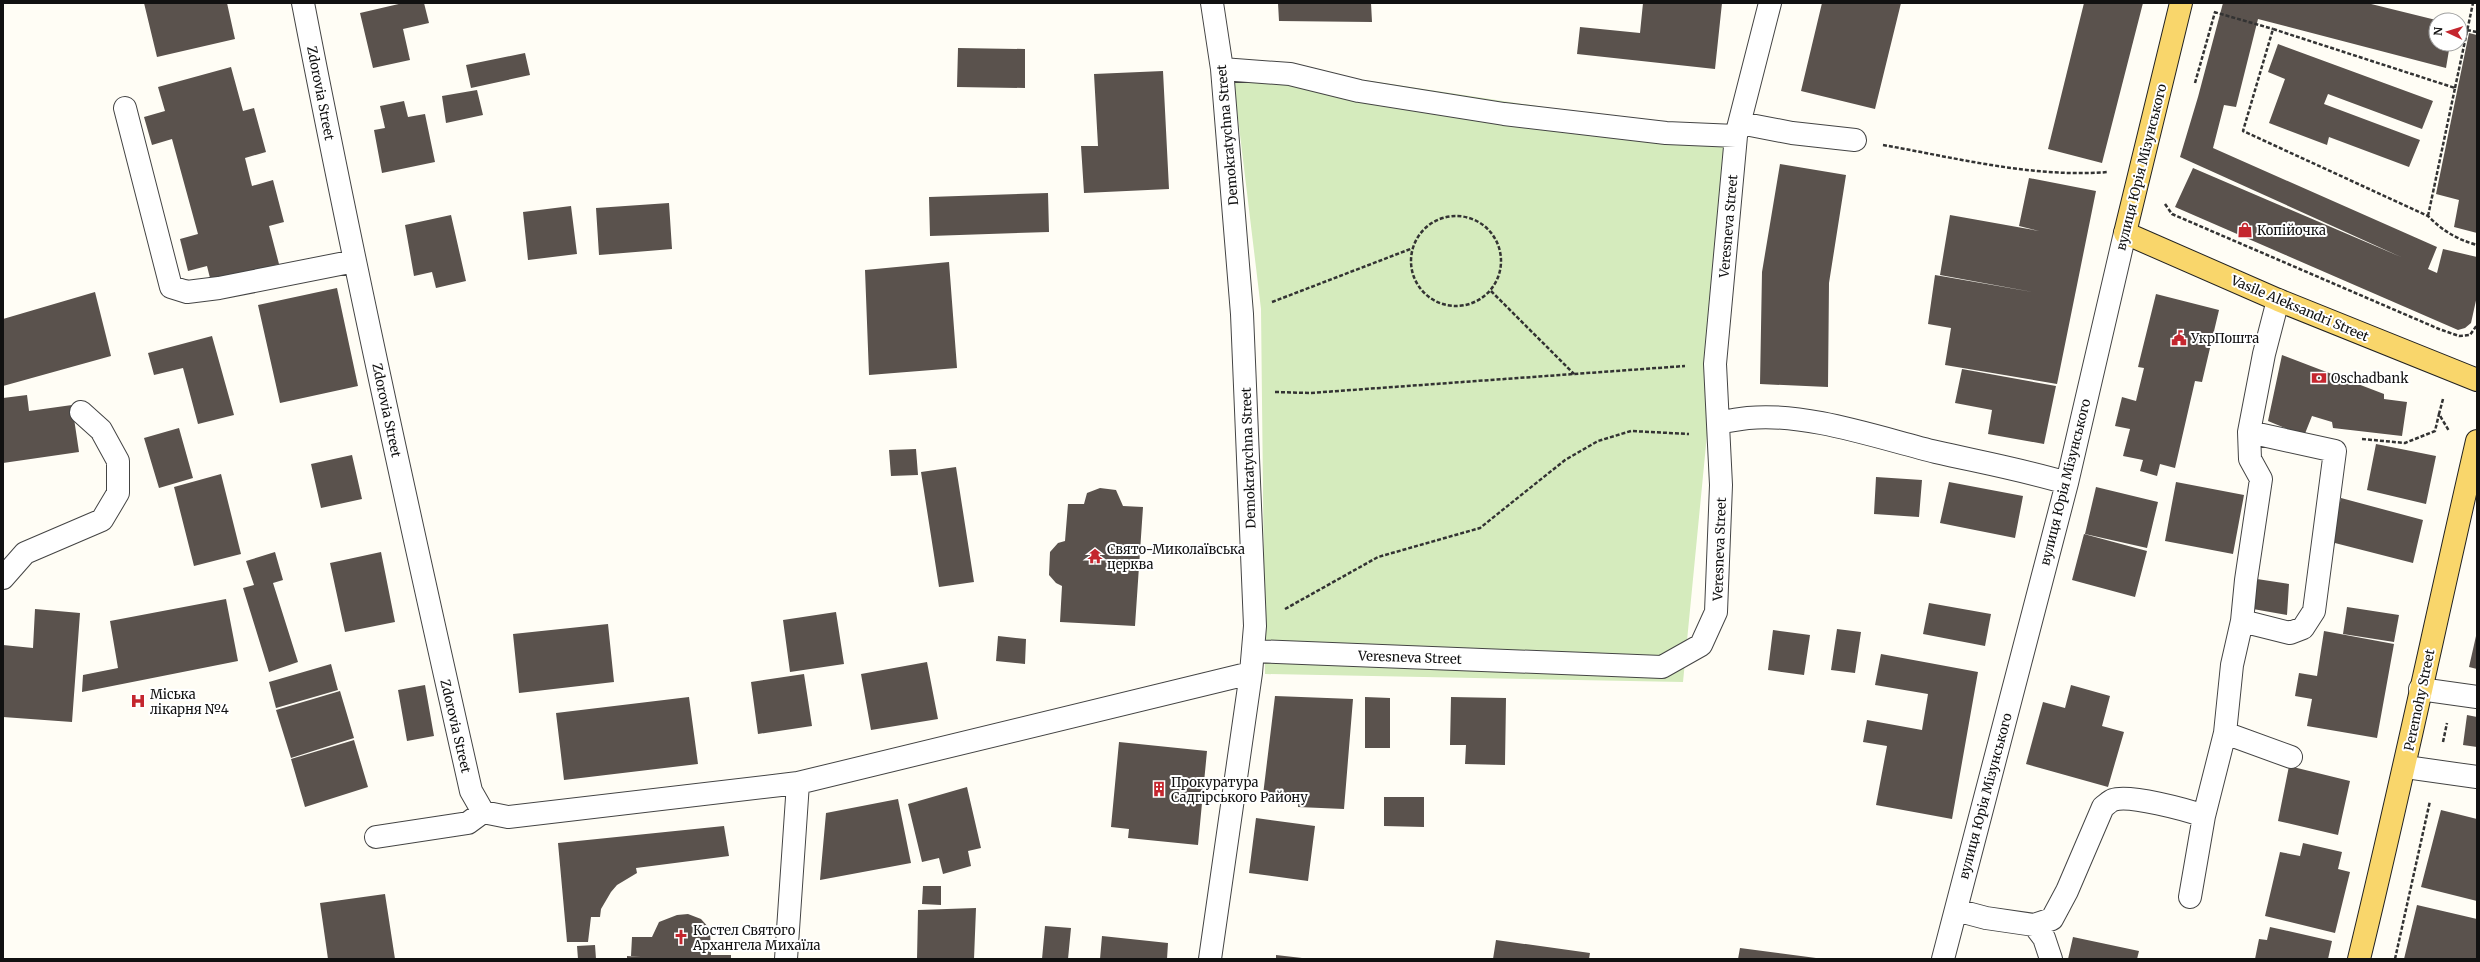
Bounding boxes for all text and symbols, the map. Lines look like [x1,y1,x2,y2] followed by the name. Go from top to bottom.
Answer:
[2428,12,2468,52] north arrow
[2431,26,2445,36] text: N
[303,45,338,142] street label: Zdorovia Street
[1213,64,1242,206] street label: Demokratychna Street
[2113,82,2171,252] street label: вулиця Юрія Мізунського
[1715,174,1741,279] street label: Veresneva Street
[2236,221,2254,239] shop icon: Копійочка
[2257,222,2326,239] place label: Копійочка
[2227,271,2371,345] street label: Vasile Aleksandri Street
[2170,329,2188,347] public building icon: УкрПошта
[2190,330,2259,347] place label: УкрПошта
[368,362,405,459] street label: Zdorovia Street
[2310,369,2328,387] bank icon: Oschadbank
[2331,370,2409,387] place label: Oschadbank
[1238,387,1259,529] street label: Demokratychna Street
[2037,397,2095,567] street label: вулиця Юрія Мізунського
[1709,497,1730,602] street label: Veresneva Street
[1107,541,1245,573] place label: Свято-Миколаївська церква
[1086,547,1104,565] temple icon: Свято-Миколаївська церква
[1357,647,1462,668] street label: Veresneva Street
[2400,648,2439,753] street label: Peremohy Street
[436,678,475,775] street label: Zdorovia Street
[150,686,229,718] place label: Міська лікарня №4
[129,692,147,710] hospital icon: Міська лікарня №4
[1955,711,2016,881] street label: вулиця Юрія Мізунського
[1171,774,1308,806] place label: Прокуратура Садгірського Району
[1150,780,1168,798] building icon: Прокуратура Садгірського Району
[692,922,821,954] place label: Костел Святого Архангела Михаїла
[672,928,690,946] church icon: Костел Святого Архангела Михаїла

